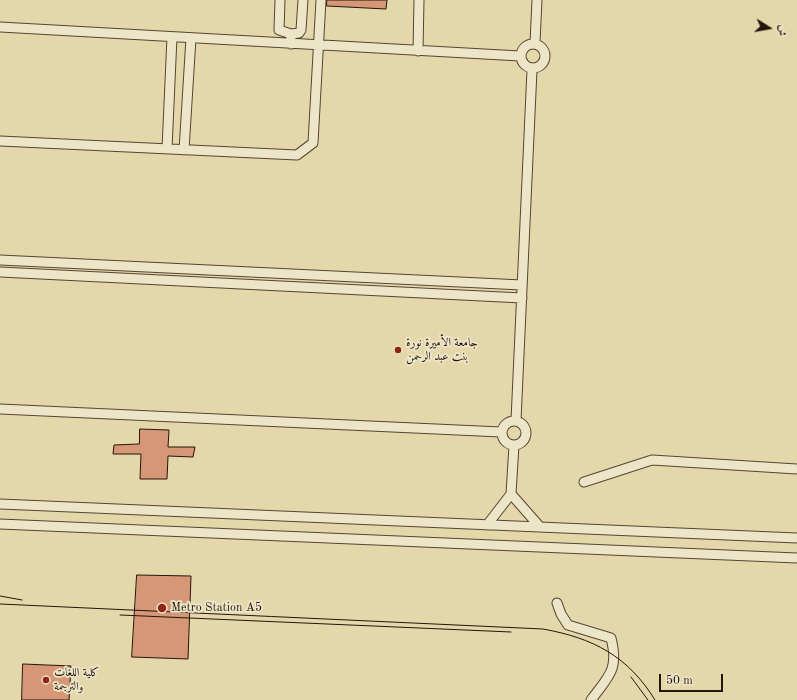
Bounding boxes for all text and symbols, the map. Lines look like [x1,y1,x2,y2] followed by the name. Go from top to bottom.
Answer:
[749,8,789,48] north arrow
[775,24,788,37] text: ش
[406,336,478,364] place label: جامعة الأميرة نورة بنت عبد الرحمن
[393,345,403,355] marker: جامعة الأميرة نورة بنت عبد الرحمن
[171,601,262,615] place label: Metro Station A5
[156,602,168,614] marker: Metro Station A5
[54,666,100,694] place label: كلية اللغات والترجمة
[661,666,725,692] scale bar
[41,675,51,685] marker: كلية اللغات والترجمة
[666,675,693,687] text: 50 m

